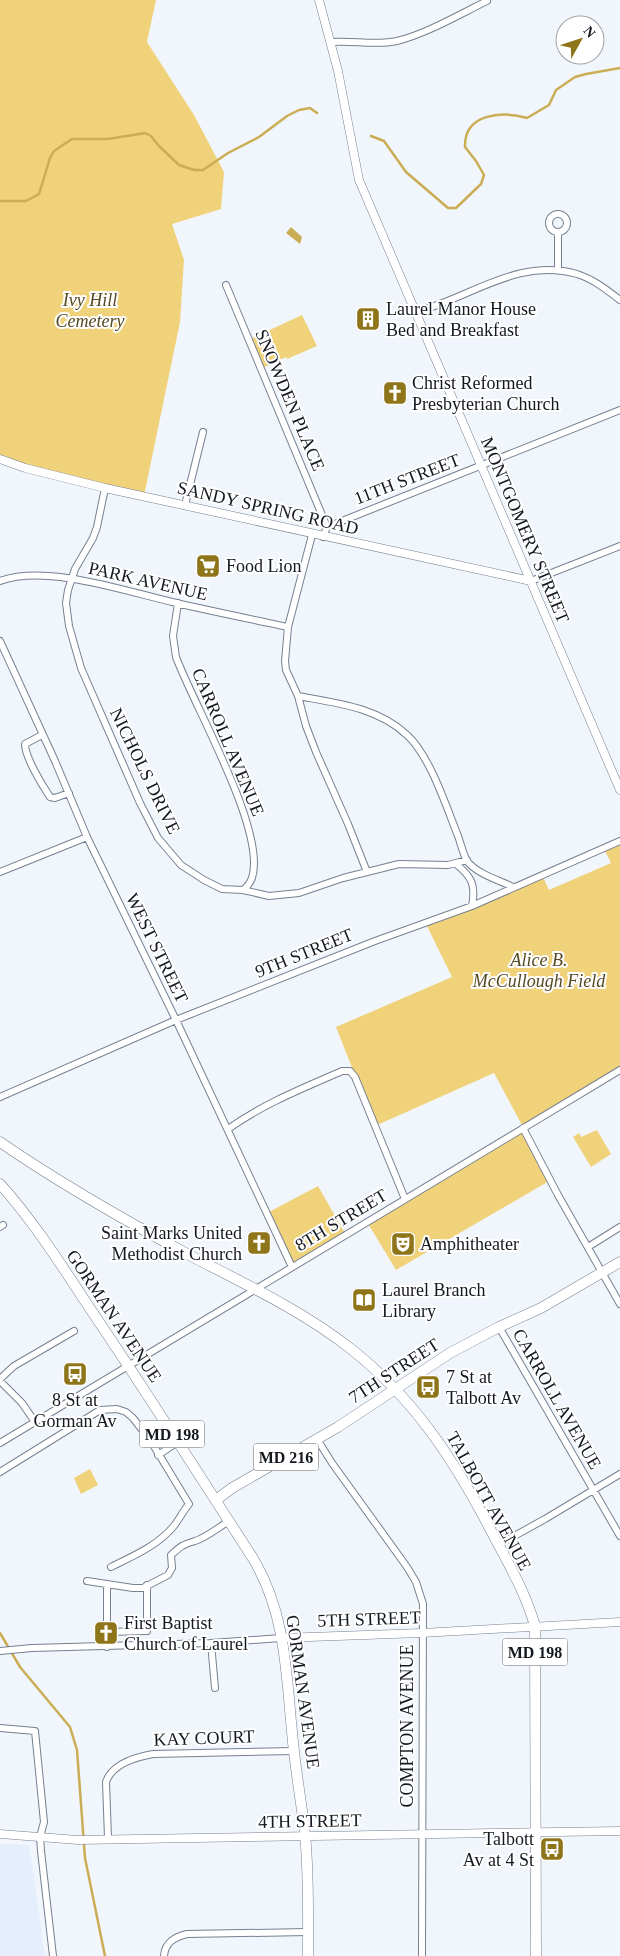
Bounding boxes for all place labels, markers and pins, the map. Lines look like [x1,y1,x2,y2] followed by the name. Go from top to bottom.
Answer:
[386,299,536,340] place label: Laurel Manor House Bed and Breakfast
[355,306,381,332] building icon: Laurel Manor House Bed and Breakfast
[412,373,559,414] place label: Christ Reformed Presbyterian Church
[382,380,408,406] church icon: Christ Reformed Presbyterian Church
[195,553,221,579] supermarket icon: Food Lion
[226,556,302,576] place label: Food Lion
[101,1223,242,1264] place label: Saint Marks United Methodist Church
[246,1230,272,1256] church icon: Saint Marks United Methodist Church
[390,1231,416,1257] theatre icon: Amphitheater
[420,1234,519,1254] place label: Amphitheater
[382,1280,485,1321] place label: Laurel Branch Library
[351,1287,377,1313] library icon: Laurel Branch Library
[62,1361,88,1387] bus stop icon: 8 St at Gorman Av
[446,1367,521,1408] place label: 7 St at Talbott Av
[415,1374,441,1400] bus stop icon: 7 St at Talbott Av
[33,1390,117,1431] place label: 8 St at Gorman Av
[124,1613,248,1654] place label: First Baptist Church of Laurel
[93,1620,119,1646] church icon: First Baptist Church of Laurel
[463,1829,534,1870] place label: Talbott Av at 4 St
[539,1836,565,1862] bus stop icon: Talbott Av at 4 St

